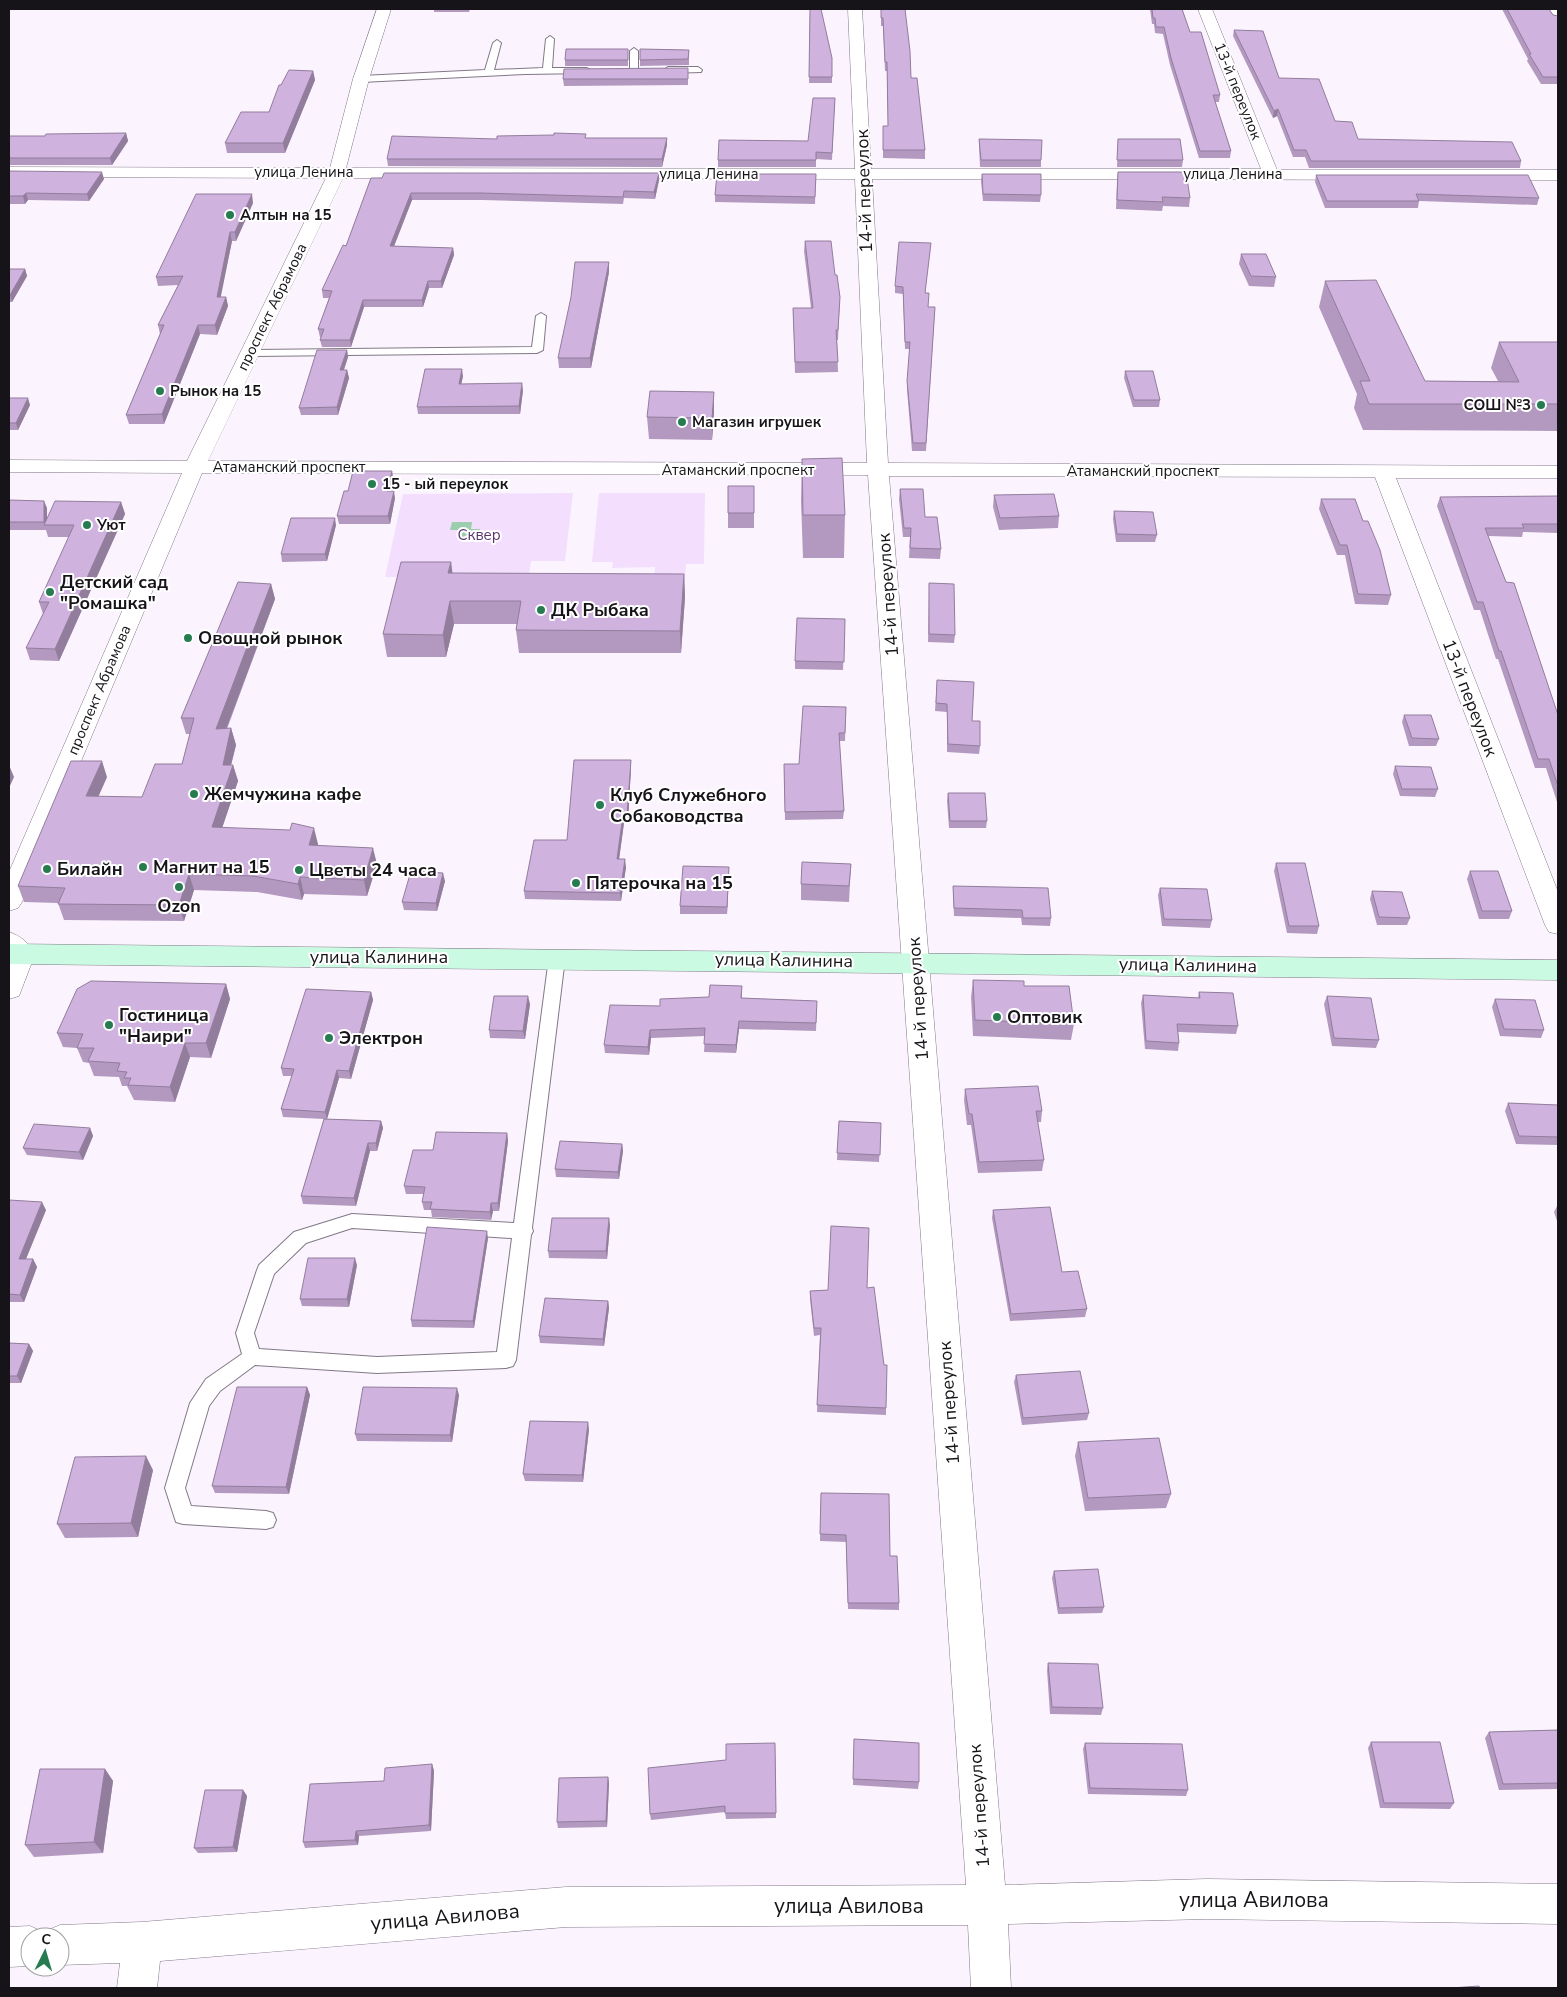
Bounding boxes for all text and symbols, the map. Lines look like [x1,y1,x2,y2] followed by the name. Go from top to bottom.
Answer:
[1209,39,1267,143] street label: 13-й переулок
[850,128,878,253] street label: 14-й переулок
[254,162,354,182] street label: улица Ленина
[659,164,759,184] street label: улица Ленина
[1183,164,1283,184] street label: улица Ленина
[240,205,332,225] place label: Алтын на 15
[224,209,236,221] marker: Алтын на 15
[232,240,312,374] street label: проспект Абрамова
[170,381,261,401] place label: Рынок на 15
[154,385,166,397] marker: Рынок на 15
[1464,395,1531,415] place label: СОШ №3
[1535,399,1547,411] marker: СОШ №3
[692,412,822,432] place label: Магазин игрушек
[676,416,688,428] marker: Магазин игрушек
[212,457,366,477] street label: Атаманский проспект
[661,460,815,480] street label: Атаманский проспект
[1066,461,1220,481] street label: Атаманский проспект
[382,474,509,494] place label: 15 - ый переулок
[366,478,378,490] marker: 15 - ый переулок
[96,515,126,535] place label: Уют
[81,519,93,531] marker: Уют
[457,525,501,545] park label: Сквер
[872,532,904,658] street label: 14-й переулок
[60,570,168,615] place label: Детский сад "Ромашка"
[44,586,56,598] marker: Детский сад "Ромашка"
[551,598,649,622] place label: ДК Рыбака
[535,604,547,616] marker: ДК Рыбака
[63,622,135,758] street label: проспект Абрамова
[198,626,343,650] place label: Овощной рынок
[182,632,194,644] marker: Овощной рынок
[1437,636,1504,761] street label: 13-й переулок
[204,782,361,806] place label: Жемчужина кафе
[610,783,767,828] place label: Клуб Служебного Собаководства
[188,788,200,800] marker: Жемчужина кафе
[594,799,606,811] marker: Клуб Служебного Собаководства
[153,855,270,879] place label: Магнит на 15
[57,857,123,881] place label: Билайн
[309,858,437,882] place label: Цветы 24 часа
[137,861,149,873] marker: Магнит на 15
[41,863,53,875] marker: Билайн
[293,864,305,876] marker: Цветы 24 часа
[586,871,733,895] place label: Пятерочка на 15
[570,877,582,889] marker: Пятерочка на 15
[173,881,185,893] marker: Ozon
[157,894,201,918] place label: Ozon
[902,936,934,1062] street label: 14-й переулок
[310,945,448,969] street label: улица Калинина
[715,947,853,973] street label: улица Калинина
[1119,952,1257,978] street label: улица Калинина
[119,1003,209,1048] place label: Гостиница "Наири"
[1007,1005,1083,1029] place label: Оптовик
[991,1011,1003,1023] marker: Оптовик
[103,1019,115,1031] marker: Гостиница "Наири"
[339,1026,423,1050] place label: Электрон
[323,1032,335,1044] marker: Электрон
[933,1340,965,1466] street label: 14-й переулок
[963,1743,995,1869] street label: 14-й переулок
[1179,1886,1329,1914] street label: улица Авилова
[774,1892,924,1920] street label: улица Авилова
[369,1897,521,1937] street label: улица Авилова
[20,1927,70,1977] north arrow
[41,1930,52,1949] text: С

